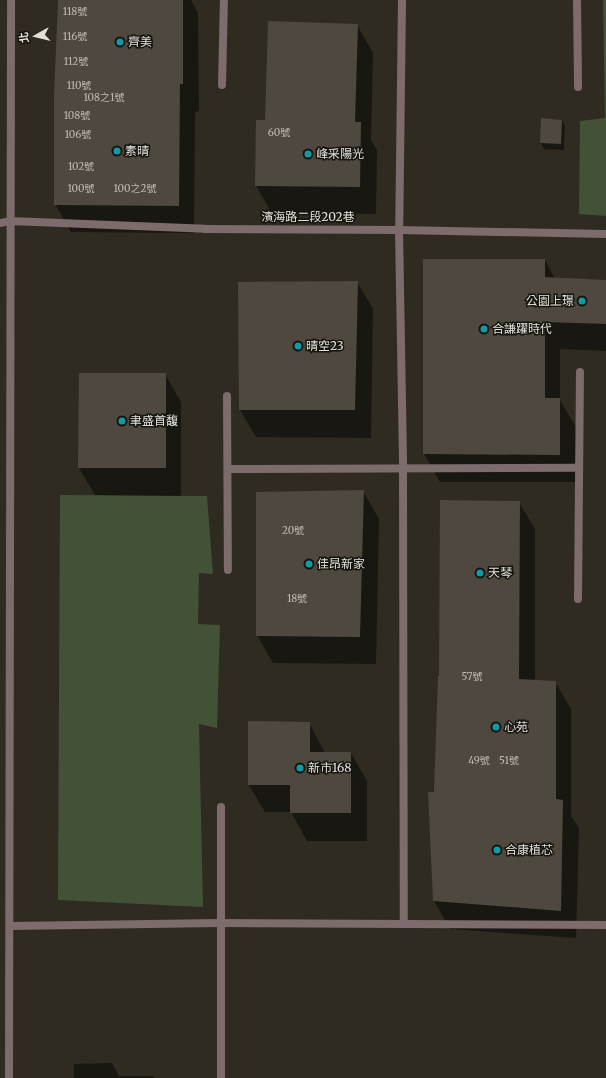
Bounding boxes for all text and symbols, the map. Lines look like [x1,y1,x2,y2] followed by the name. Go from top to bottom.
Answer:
[63,6,87,18] house number: 118號
[16,16,56,56] north arrow
[16,31,32,44] text: 北
[63,31,87,43] house number: 116號
[128,35,152,49] place label: 齊美
[115,37,125,47] marker: 齊美
[64,56,88,68] house number: 112號
[67,80,91,92] house number: 110號
[84,92,124,104] house number: 108之1號
[64,110,90,122] house number: 108號
[268,127,290,139] house number: 60號
[65,129,91,141] house number: 106號
[125,144,149,158] place label: 素晴
[112,146,122,156] marker: 素晴
[316,147,364,161] place label: 峰采陽光
[303,149,313,159] marker: 峰采陽光
[68,161,94,173] house number: 102號
[67,183,95,195] house number: 100號
[113,183,157,195] house number: 100之2號
[261,210,355,224] street label: 濱海路二段202巷
[526,294,574,308] place label: 公園上璟
[577,296,587,306] marker: 公園上璟
[492,322,552,336] place label: 合謙躍時代
[479,324,489,334] marker: 合謙躍時代
[306,339,344,353] place label: 晴空23
[293,341,303,351] marker: 晴空23
[130,414,178,428] place label: 聿盛首馥
[117,416,127,426] marker: 聿盛首馥
[282,525,304,537] house number: 20號
[317,557,365,571] place label: 佳昂新家
[304,559,314,569] marker: 佳昂新家
[488,566,512,580] place label: 天琴
[475,568,485,578] marker: 天琴
[287,593,307,605] house number: 18號
[461,671,483,683] house number: 57號
[504,720,528,734] place label: 心苑
[491,722,501,732] marker: 心苑
[468,755,490,767] house number: 49號
[499,755,519,767] house number: 51號
[308,761,351,775] place label: 新市168
[295,763,305,773] marker: 新市168
[505,843,553,857] place label: 合康植芯
[492,845,502,855] marker: 合康植芯

